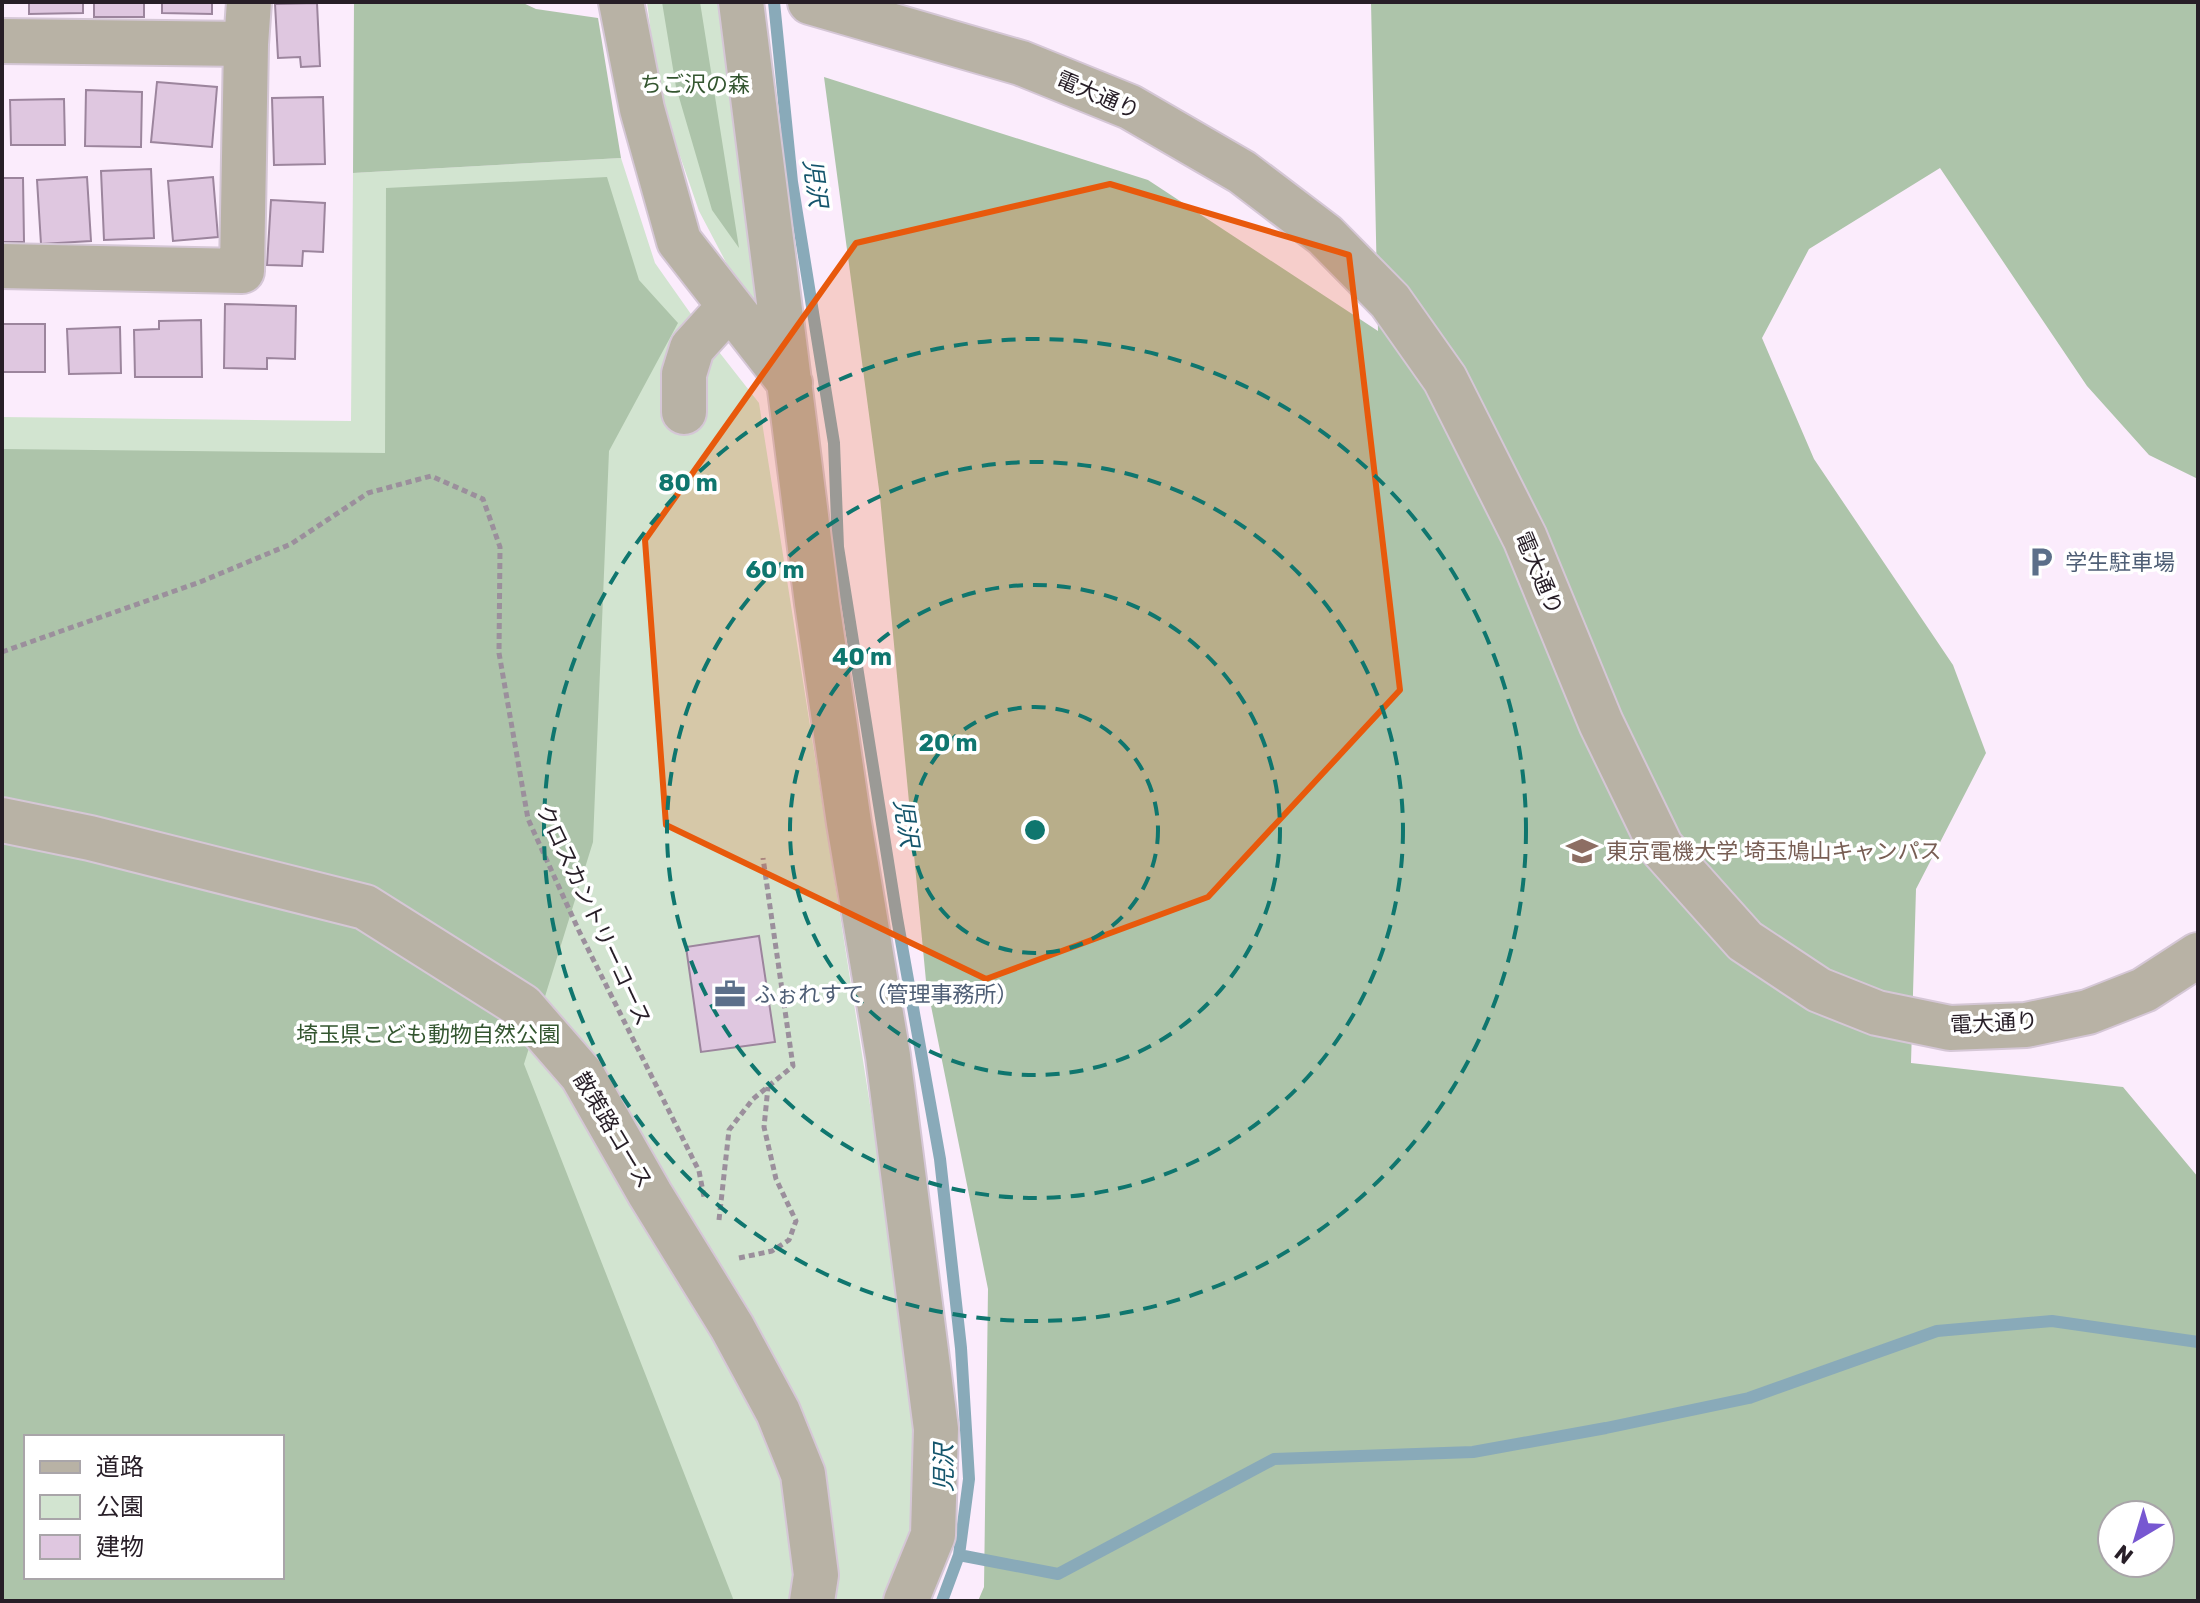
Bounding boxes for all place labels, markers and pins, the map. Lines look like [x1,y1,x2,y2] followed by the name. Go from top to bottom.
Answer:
[2024,545,2058,579] parking icon: 学生駐車場
[2065,549,2175,576] place label: 学生駐車場
[1021,816,1049,844] centre of rings
[1565,834,1599,868] school or university icon: 東京電機大学 埼玉鳩山キャンパス
[1606,838,1941,865] place label: 東京電機大学 埼玉鳩山キャンパス
[713,977,747,1011] office icon: ふぉれすて（管理事務所）
[754,981,1018,1008] place label: ふぉれすて（管理事務所）

